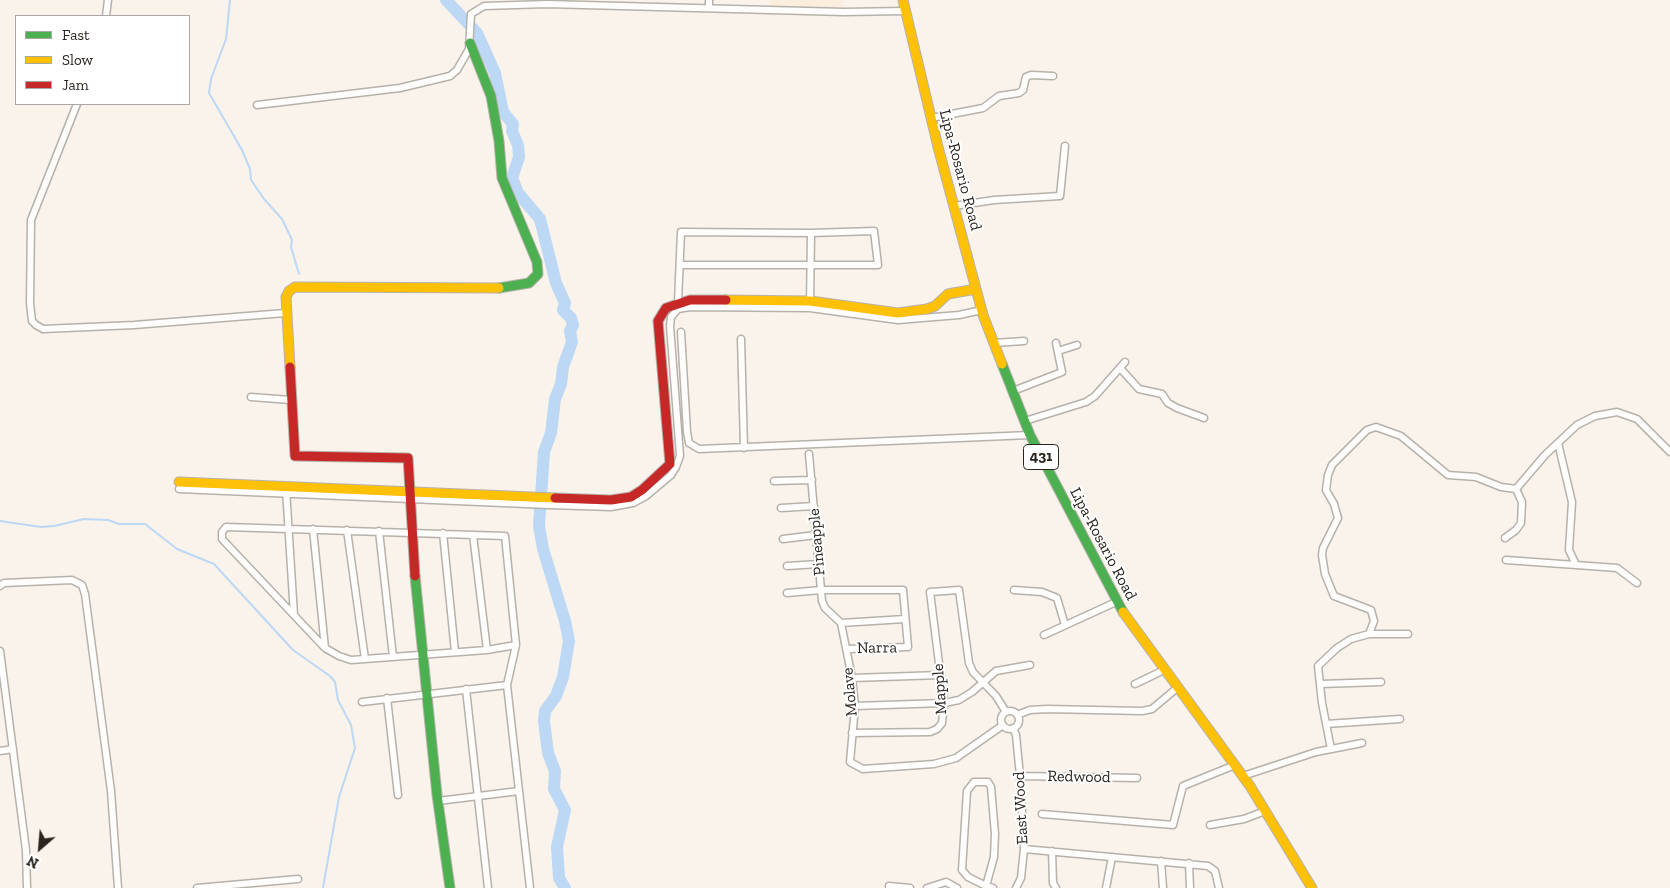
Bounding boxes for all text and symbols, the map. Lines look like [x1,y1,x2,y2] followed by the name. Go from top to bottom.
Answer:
[15,15,190,105] legend
[62,26,90,44] text: Fast
[62,51,93,69] text: Slow
[62,76,89,94] text: Jam
[935,107,985,233] street label: Lipa-Rosario Road
[1024,444,1058,470] road number: 431
[1065,484,1141,604] street label: Lipa-Rosario Road
[804,508,830,576] street label: Pineapple
[857,638,897,658] street label: Narra
[929,663,951,715] street label: Mapple
[838,667,862,717] street label: Molave
[1047,767,1111,787] street label: Redwood
[1009,771,1033,845] street label: East Wood
[15,823,65,873] north arrow
[24,852,42,872] text: N

